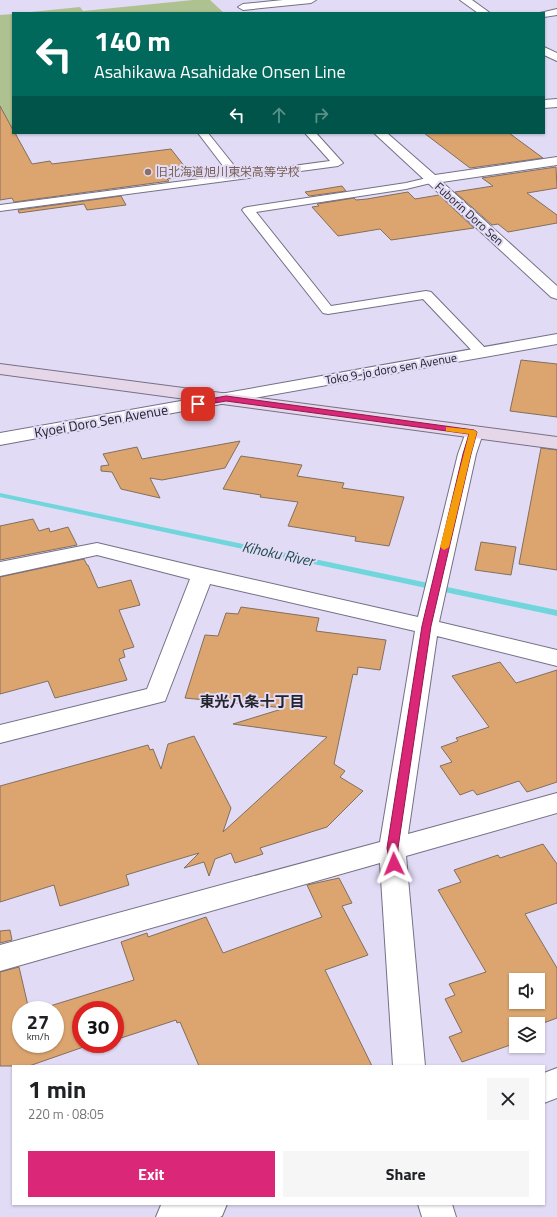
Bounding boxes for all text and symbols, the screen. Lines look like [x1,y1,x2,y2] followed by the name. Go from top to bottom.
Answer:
[94,19,171,62] text: 140 m
[28,28,80,80] icon: left
[94,58,346,85] text: Asahikawa Asahidake Onsen Line
[226,104,248,126] icon: left
[268,104,290,126] icon: ahead
[310,104,332,126] icon: right
[156,162,300,181] place label: 旧北海道旭川東栄高等学校
[143,167,153,177] marker: 旧北海道旭川東栄高等学校
[431,177,508,250] street label: Fuborin Doro Sen
[323,348,458,389] street label: Toko 9-jo doro sen Avenue
[181,387,215,421] pin
[187,393,209,415] icon: arrive
[32,398,169,443] street label: Kyoei Doro Sen Avenue
[240,535,318,573] water label: Kihoku River
[199,690,305,713] district label: 東光八条十丁目
[373,843,415,885] position arrow
[509,973,545,1053] map controls
[509,973,545,1009] button: sound
[72,1001,124,1053] speed limit sign: 30
[27,1006,49,1037] text: 27
[509,1017,545,1053] button: layers
[27,1029,49,1044] text: km/h
[28,1071,86,1107] text: 1 min
[487,1078,529,1120] button: close
[28,1104,104,1124] text: 220 m · 08:05
[28,1151,275,1197] button: Exit
[283,1151,529,1197] button: Share

